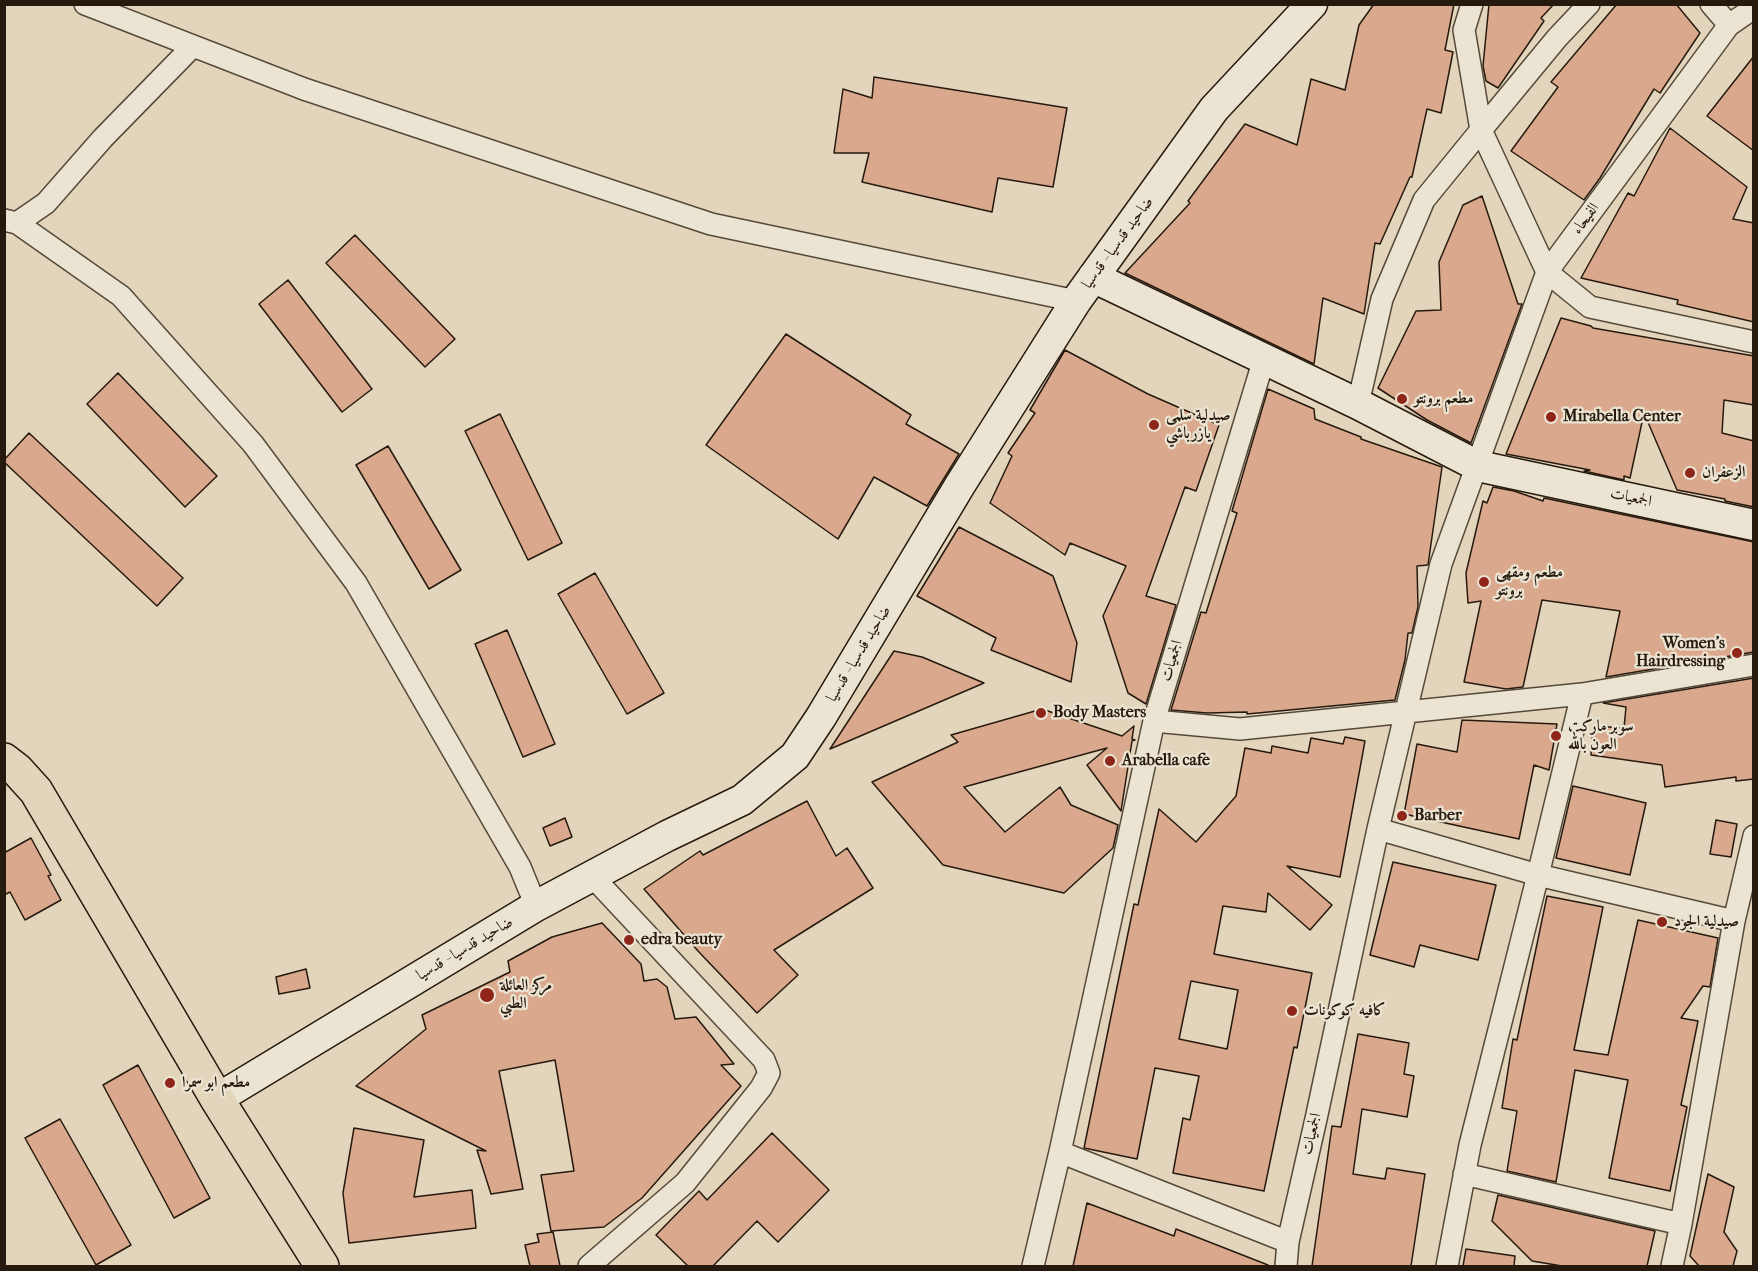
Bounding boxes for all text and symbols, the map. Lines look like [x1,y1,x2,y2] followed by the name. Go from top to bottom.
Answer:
[1078,193,1158,293] street label: ضاحيد قدسيا - قدسيا
[1568,199,1604,239] street label: الفيحاء
[1414,389,1473,409] place label: مطعم برونتو
[1395,392,1409,406] marker: مطعم برونتو
[1166,406,1231,444] place label: صيدلية سلمى يازرباشي
[1563,407,1681,427] place label: Mirabella Center
[1544,410,1558,424] marker: Mirabella Center
[1147,418,1161,432] marker: صيدلية سلمى يازرباشي
[1702,463,1745,483] place label: الزعفران
[1683,466,1697,480] marker: الزعفران
[1608,484,1654,512] street label: الجمعيات
[1496,563,1563,601] place label: مطعم ومقهى برونتو
[1477,575,1491,589] marker: مطعم ومقهى برونتو
[823,602,895,706] street label: ضاحيد قدسيا - قدسيا
[1636,634,1725,672] place label: Women's Hairdressing
[1157,638,1187,684] street label: الجمعيات
[1730,646,1744,660] marker: Women's Hairdressing
[1053,703,1146,723] place label: Body Masters
[1034,706,1048,720] marker: Body Masters
[1568,717,1634,755] place label: سوبر ماركت العون بالله
[1549,729,1563,743] marker: سوبر ماركت العون بالله
[1122,751,1210,771] place label: Arabella cafe
[1103,754,1117,768] marker: Arabella cafe
[1414,806,1462,826] place label: Barber
[1395,809,1409,823] marker: Barber
[1674,912,1739,932] place label: صيدلية الجود
[413,913,517,985] street label: ضاحيد قدسيا - قدسيا
[1655,915,1669,929] marker: صيدلية الجود
[641,930,722,950] place label: edra beauty
[622,933,636,947] marker: edra beauty
[500,976,552,1014] place label: مركز العائلة الطبي
[478,986,496,1004] marker: مركز العائلة الطبي
[1304,1001,1386,1021] place label: كافيه كوكونات
[1285,1004,1299,1018] marker: كافيه كوكونات
[182,1073,250,1093] place label: مطعم ابو سمرا
[163,1076,177,1090] marker: مطعم ابو سمرا
[1298,1111,1326,1157] street label: الجمعيات

